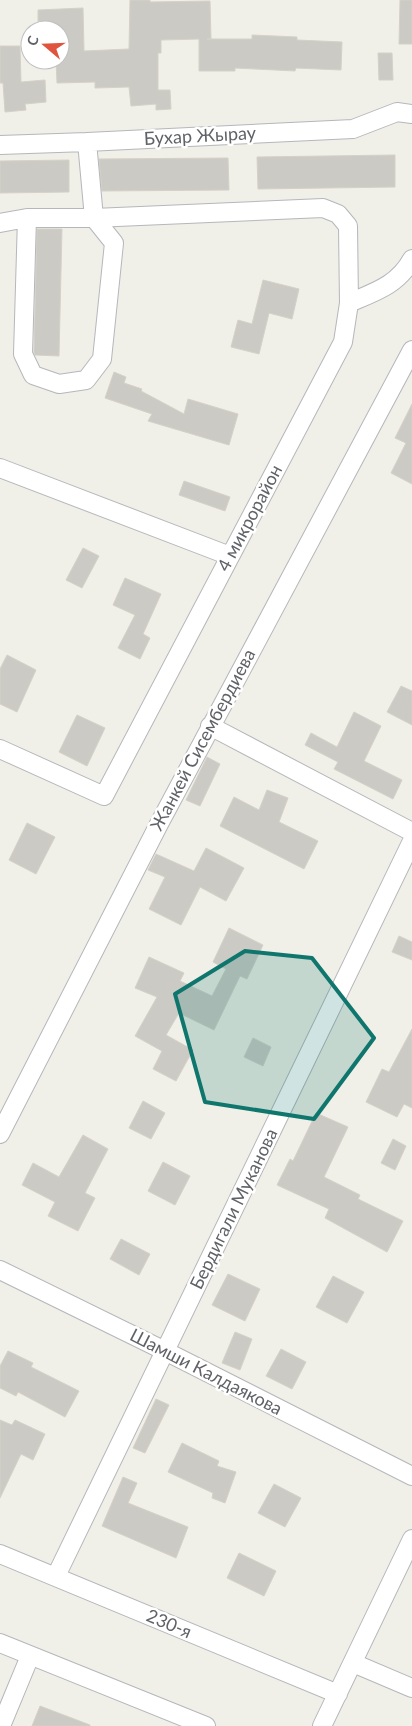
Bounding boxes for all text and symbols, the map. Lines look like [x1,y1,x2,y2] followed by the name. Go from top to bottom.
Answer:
[20,20,70,70] north arrow
[23,33,42,48] text: С
[143,121,257,149] street label: Бухар Жырау
[212,461,286,575] street label: 4 микрорайон
[145,645,259,834] street label: Жанкей Сисембердиева
[185,1125,282,1292] street label: Бердигали Муканова
[127,1323,286,1419] street label: Шамши Калдаякова
[144,1604,195,1642] street label: 230-я

